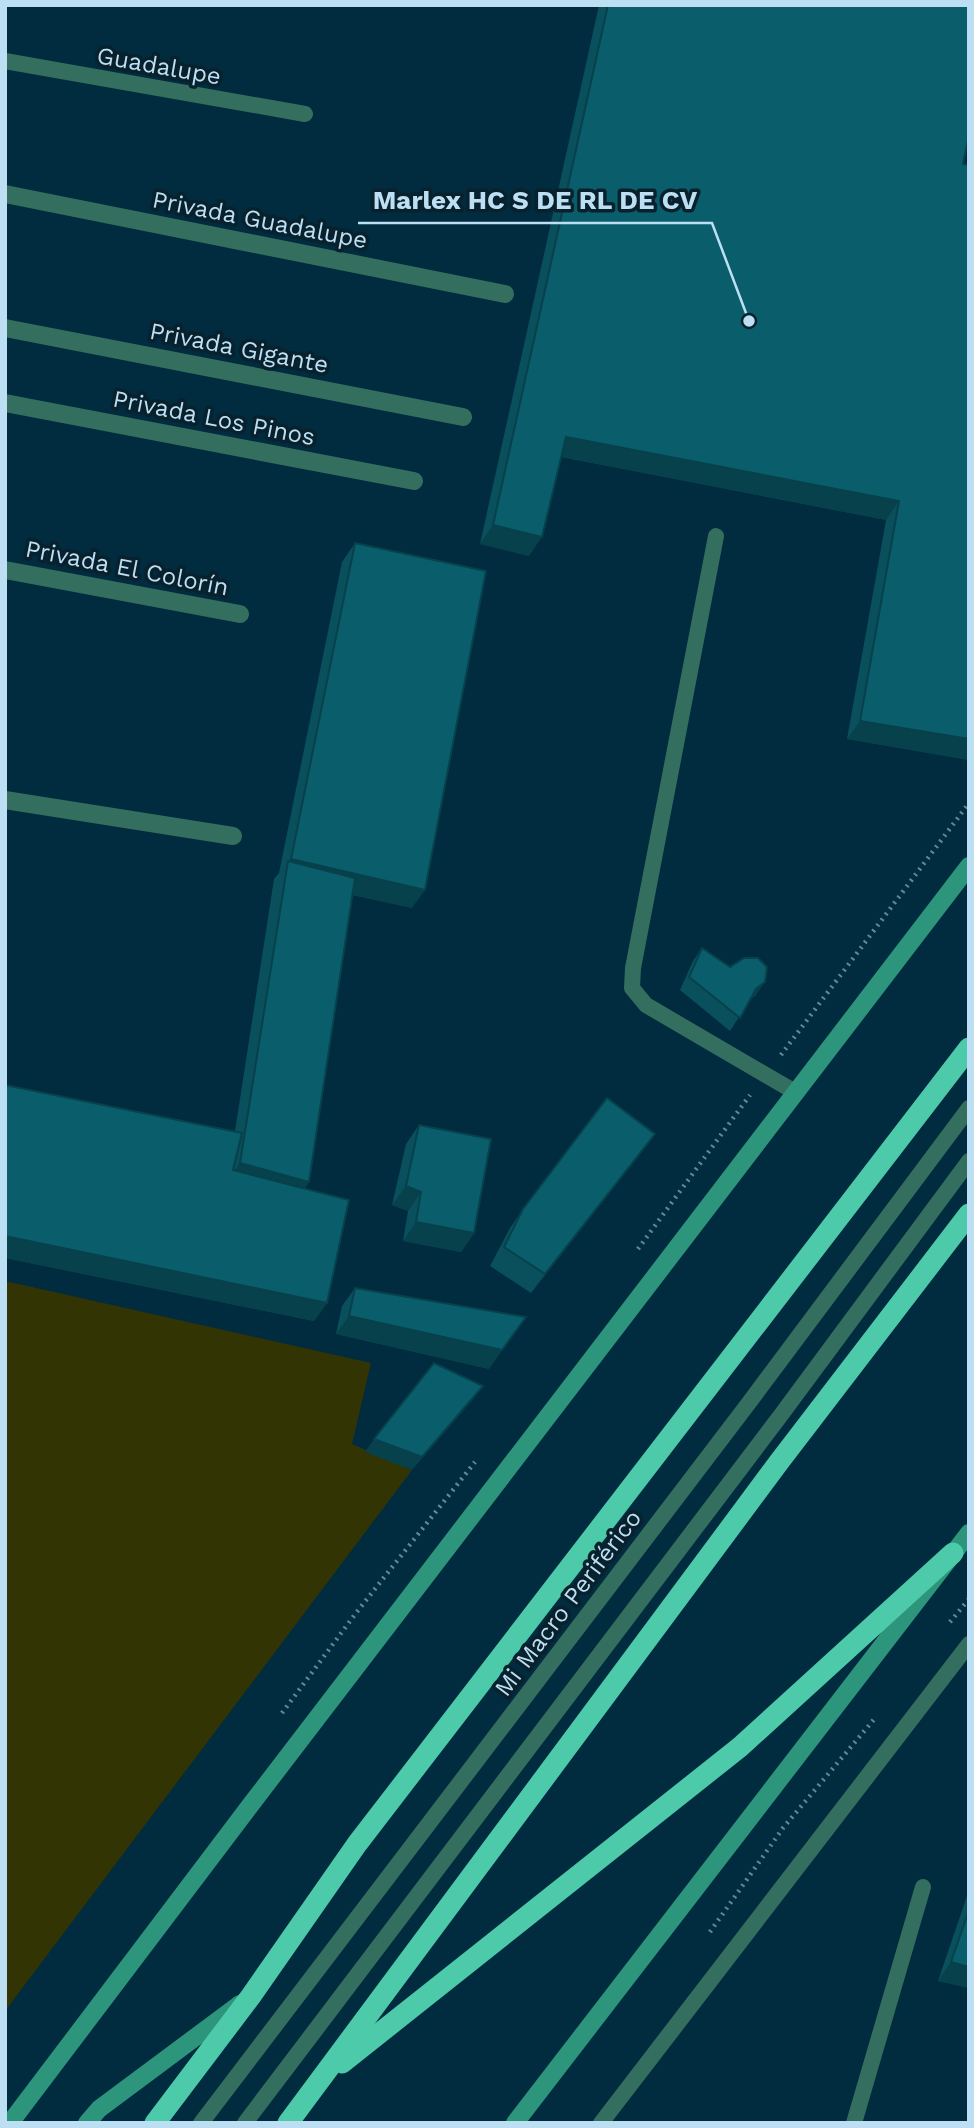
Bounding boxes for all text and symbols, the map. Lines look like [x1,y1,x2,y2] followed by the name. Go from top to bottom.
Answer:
[95,41,223,91] street label: Guadalupe
[358,176,712,223] callout: Marlex HC S DE RL DE CV
[150,185,370,255] street label: Privada Guadalupe
[373,185,697,215] text: Marlex HC S DE RL DE CV
[147,317,331,379] street label: Privada Gigante
[111,385,317,451] street label: Privada Los Pinos
[23,535,231,601] street label: Privada El Colorín
[489,1504,647,1702] street label: Mi Macro Periférico

